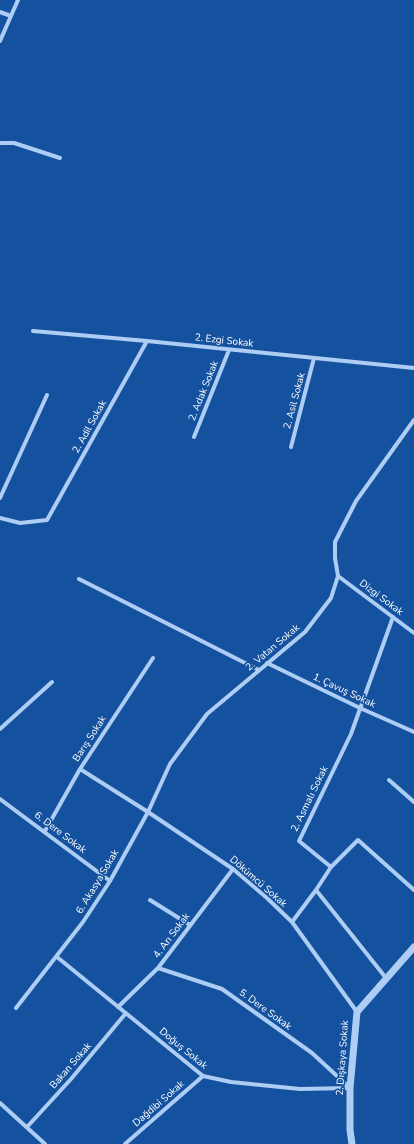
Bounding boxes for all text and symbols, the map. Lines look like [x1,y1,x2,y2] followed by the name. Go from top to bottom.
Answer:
[194,332,254,350] street label: 2. Ezgi Sokak
[186,359,222,423] street label: 2. Adak Sokak
[282,372,308,430] street label: 2. Asil Sokak
[71,398,109,456] street label: 2. Adil Sokak
[357,578,405,618] street label: Dizgi Sokak
[244,622,302,674] street label: 2. Vatan Sokak
[311,671,377,711] street label: 1. Çavuş Sokak
[71,714,109,764] street label: Barış Sokak
[289,764,331,834] street label: 2. Asmalı Sokak
[32,810,88,856] street label: 6. Dere Sokak
[74,848,122,916] street label: 6. Akasya Sokak
[227,854,289,910] street label: Dökümcü Sokak
[151,911,193,961] street label: 4. Arı Sokak
[236,987,294,1033] street label: 5. Dere Sokak
[334,1020,352,1096] street label: 2. Dışkaya Sokak
[156,1026,210,1072] street label: Doğuş Sokak
[48,1040,94,1092] street label: Bakan Sokak
[131,1078,187,1130] street label: Dağdibi Sokak

